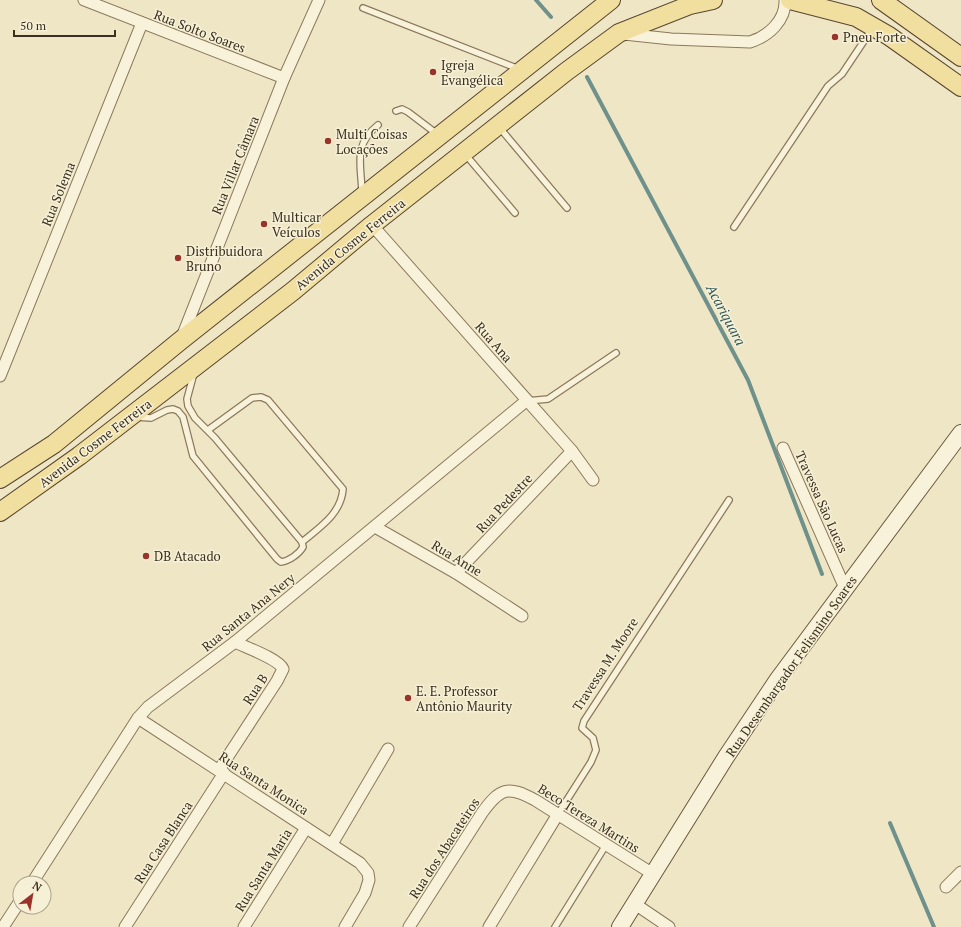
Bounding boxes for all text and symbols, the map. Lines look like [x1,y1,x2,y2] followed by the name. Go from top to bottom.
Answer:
[152,5,248,57] street label: Rua Solto Soares
[14,12,115,38] scale bar
[20,18,47,33] text: 50 m
[843,28,906,46] place label: Pneu Forte
[830,32,840,42] marker: Pneu Forte
[441,56,504,89] place label: Igreja Evangélica
[428,67,438,77] marker: Igreja Evangélica
[207,113,263,217] street label: Rua Villar Câmara
[336,125,408,158] place label: Multi Coisas Locações
[323,136,333,146] marker: Multi Coisas Locações
[37,159,79,229] street label: Rua Solema
[291,194,409,294] street label: Avenida Cosme Ferreira
[272,208,321,241] place label: Multicar Veículos
[259,219,269,229] marker: Multicar Veículos
[186,242,263,275] place label: Distribuidora Bruno
[173,253,183,263] marker: Distribuidora Bruno
[702,280,751,349] water label: Acariquara
[471,318,517,366] street label: Rua Ana
[35,394,155,491] street label: Avenida Cosme Ferreira
[791,448,853,556] street label: Travessa São Lucas
[472,469,536,537] street label: Rua Pedestre
[428,536,486,580] street label: Rua Anne
[154,547,221,565] place label: DB Atacado
[141,551,151,561] marker: DB Atacado
[198,568,299,655] street label: Rua Santa Ana Nery
[721,572,861,760] street label: Rua Desembargador Felismino Soares
[568,614,642,714] street label: Travessa M. Moore
[238,670,272,708] street label: Rua B
[416,682,513,715] place label: E. E. Professor Antônio Maurity
[403,693,413,703] marker: E. E. Professor Antônio Maurity
[215,747,313,819] street label: Rua Santa Monica
[535,779,643,857] street label: Beco Tereza Martins
[405,794,483,902] street label: Rua dos Abacateiros
[130,797,197,887] street label: Rua Casa Blanca
[230,825,296,915] street label: Rua Santa Maria
[12,875,52,915] north arrow
[30,878,45,895] text: N

